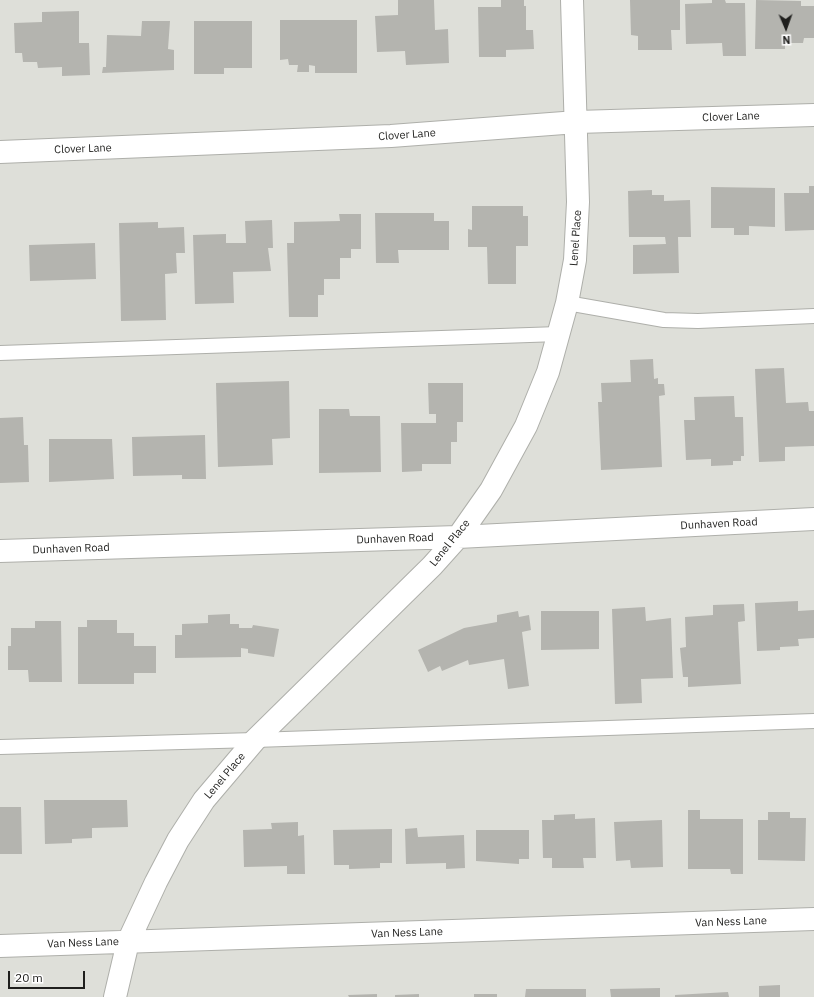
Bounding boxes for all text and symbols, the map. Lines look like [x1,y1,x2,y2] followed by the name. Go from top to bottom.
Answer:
[766,8,806,48] north arrow
[782,33,791,47] text: N
[702,109,760,125] street label: Clover Lane
[378,126,436,144] street label: Clover Lane
[54,141,112,157] street label: Clover Lane
[567,209,585,267] street label: Lenel Place
[680,515,758,533] street label: Dunhaven Road
[427,517,473,569] street label: Lenel Place
[356,531,434,547] street label: Dunhaven Road
[32,541,110,557] street label: Dunhaven Road
[202,750,248,802] street label: Lenel Place
[695,914,767,930] street label: Van Ness Lane
[371,925,443,941] street label: Van Ness Lane
[47,935,119,951] street label: Van Ness Lane
[10,963,87,989] scale bar
[15,970,43,985] text: 20 m

